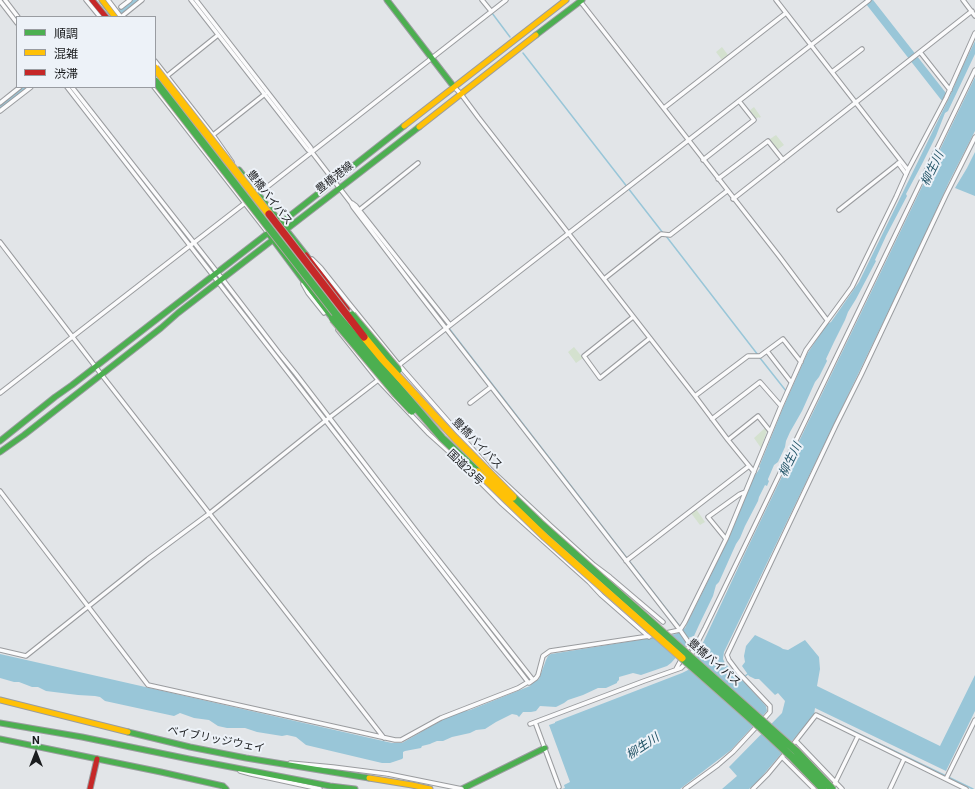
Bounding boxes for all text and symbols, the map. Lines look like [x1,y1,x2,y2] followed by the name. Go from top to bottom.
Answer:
[16,16,156,88] legend
[54,27,78,41] text: 順調
[54,47,78,61] text: 混雑
[54,67,78,81] text: 渋滞
[919,150,947,188] water label: 柳生川
[314,159,356,197] street label: 豊橋港線
[243,168,295,228] street label: 豊橋バイパス
[449,416,505,472] street label: 豊橋バイパス
[777,441,805,479] water label: 柳生川
[444,447,486,489] street label: 国道23号
[685,636,743,690] street label: 豊橋バイパス
[166,724,266,756] street label: ベイブリッジウェイ
[624,731,662,763] water label: 柳生川
[16,733,56,773] north arrow
[32,734,40,747] text: N

